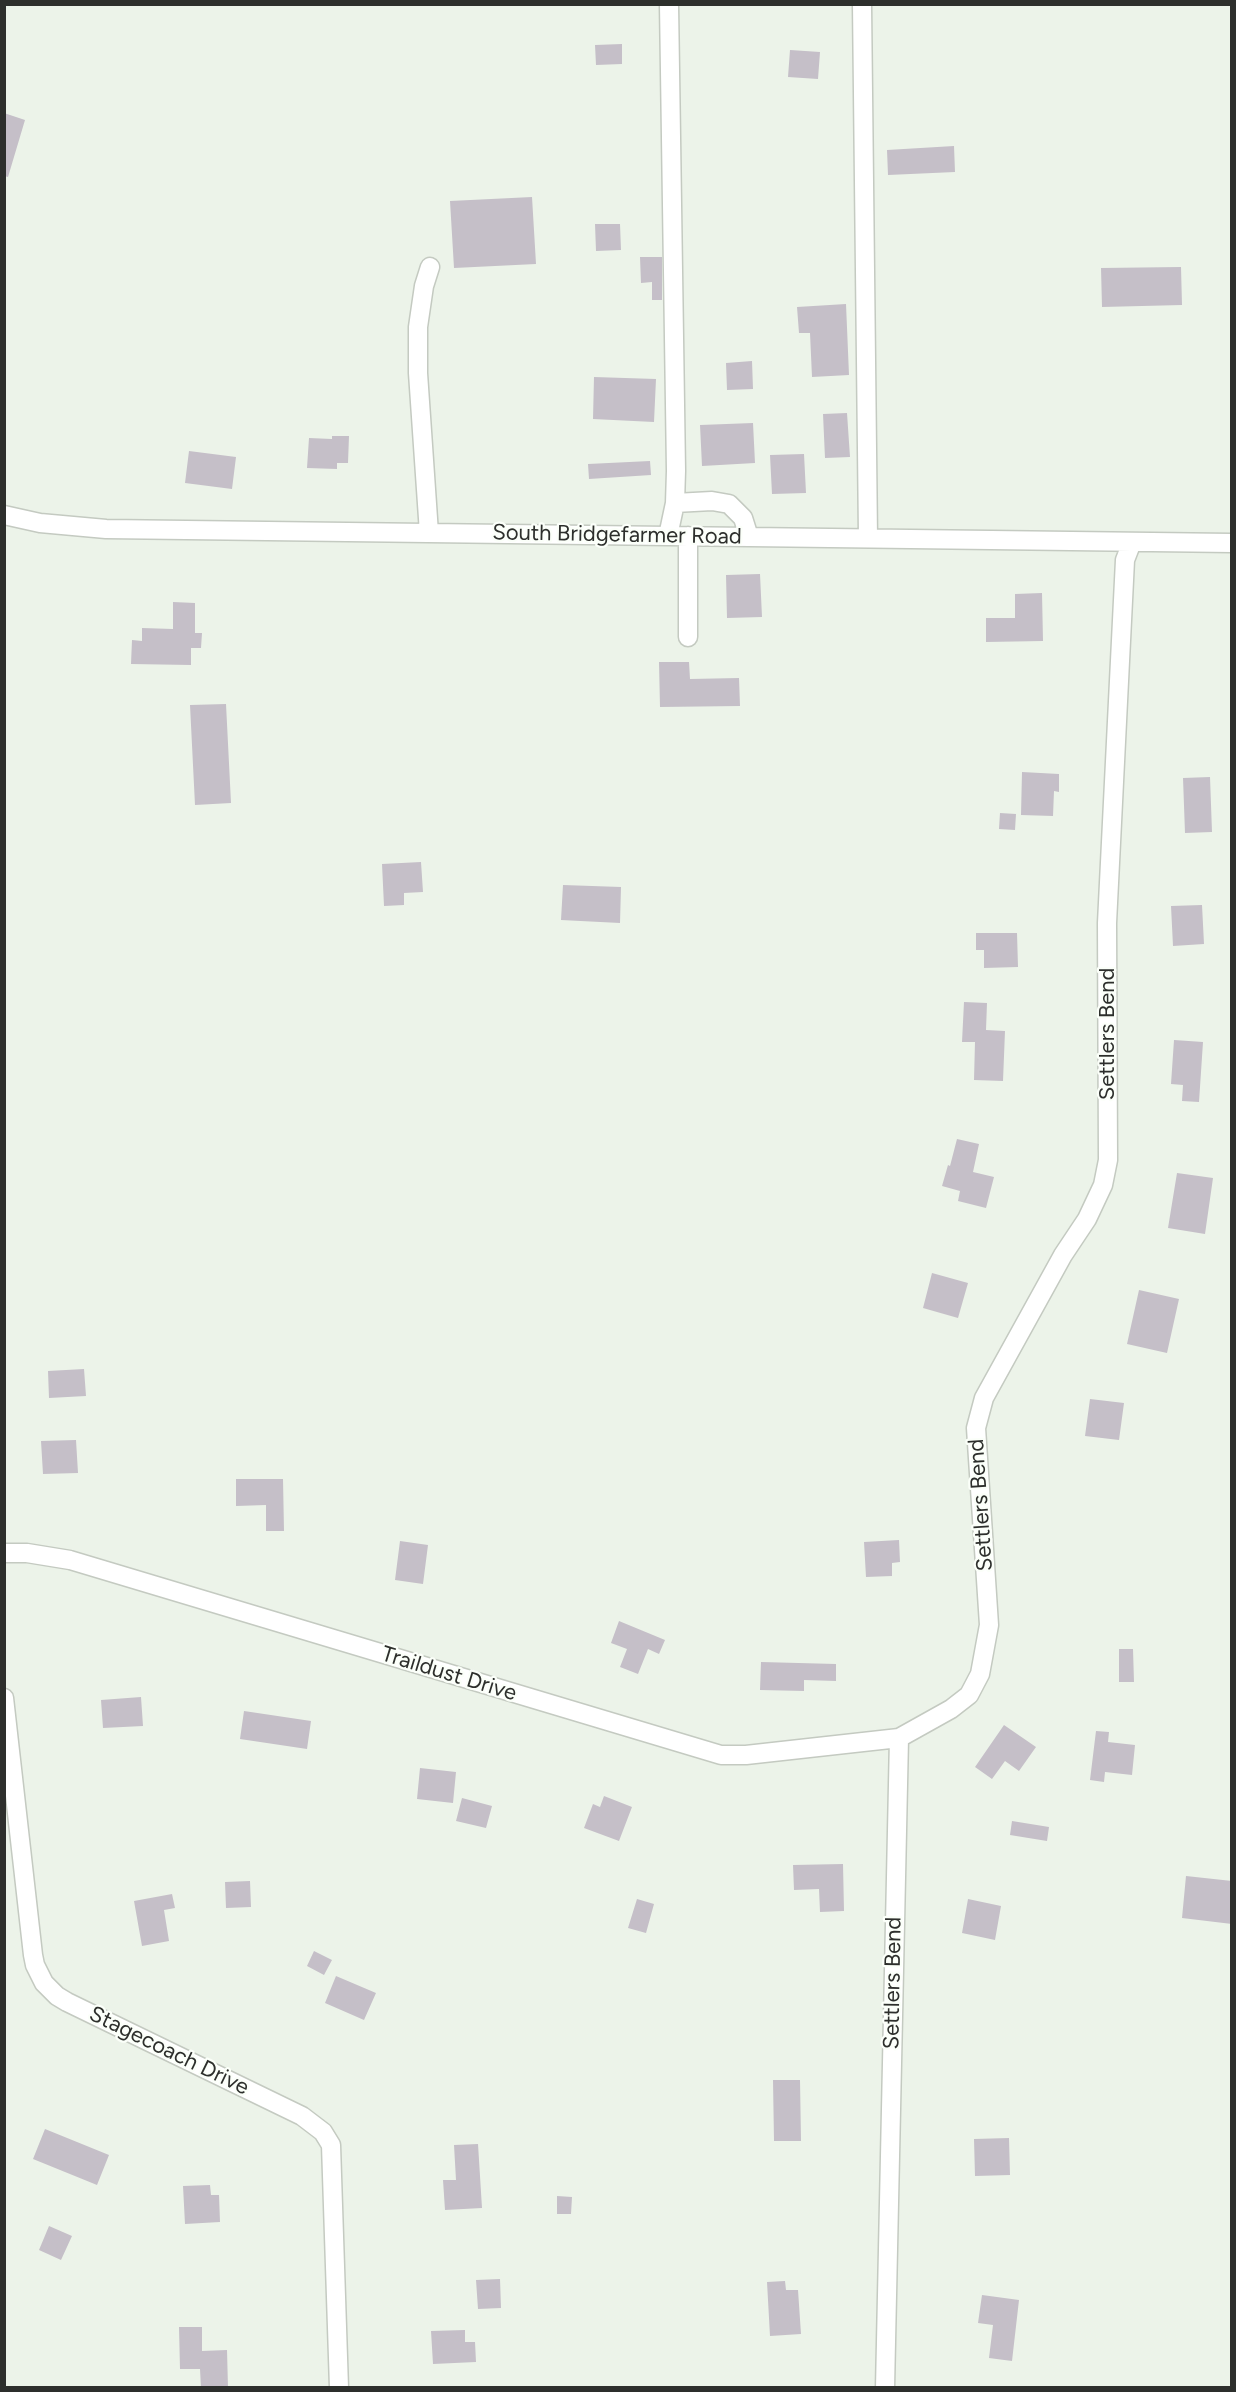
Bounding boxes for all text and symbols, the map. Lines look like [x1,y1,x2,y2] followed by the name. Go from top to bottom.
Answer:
[492,520,742,550] street label: South Bridgefarmer Road
[1095,968,1121,1100] street label: Settlers Bend
[963,1438,999,1572] street label: Settlers Bend
[378,1641,520,1707] street label: Traildust Drive
[879,1916,907,2050] street label: Settlers Bend
[85,2001,253,2101] street label: Stagecoach Drive

